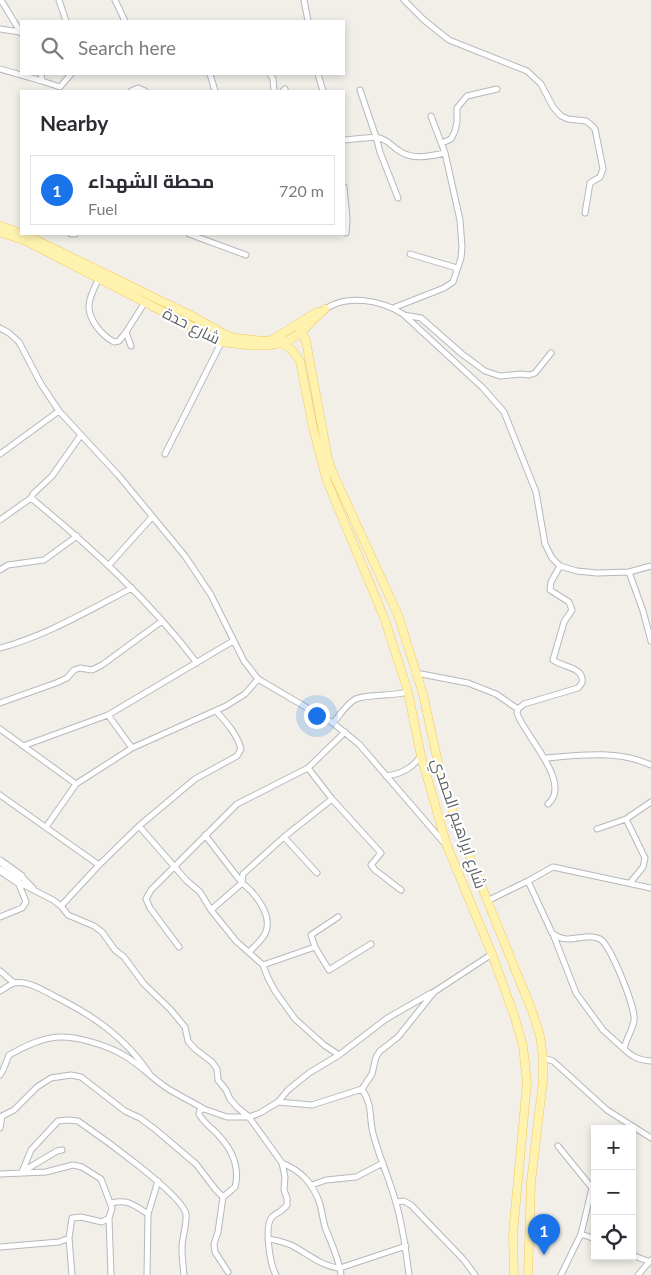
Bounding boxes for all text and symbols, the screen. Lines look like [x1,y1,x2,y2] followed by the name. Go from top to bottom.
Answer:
[20,20,345,75] search box
[38,34,66,62] icon: search
[78,36,176,59] text: Search here
[40,110,108,135] text: Nearby
[88,169,214,192] text: محطة الشهداء
[52,181,62,200] text: 1
[279,181,324,200] text: 720 m
[88,199,118,218] text: Fuel
[159,302,224,350] street label: شارع حدة
[304,703,330,729] your location
[424,755,491,892] street label: شارع ابراهيم الحمدي
[591,1125,636,1260] map controls
[591,1125,636,1170] button: +
[591,1170,636,1215] button: −
[528,1214,560,1255] pin: 1
[591,1215,636,1260] button: locate

